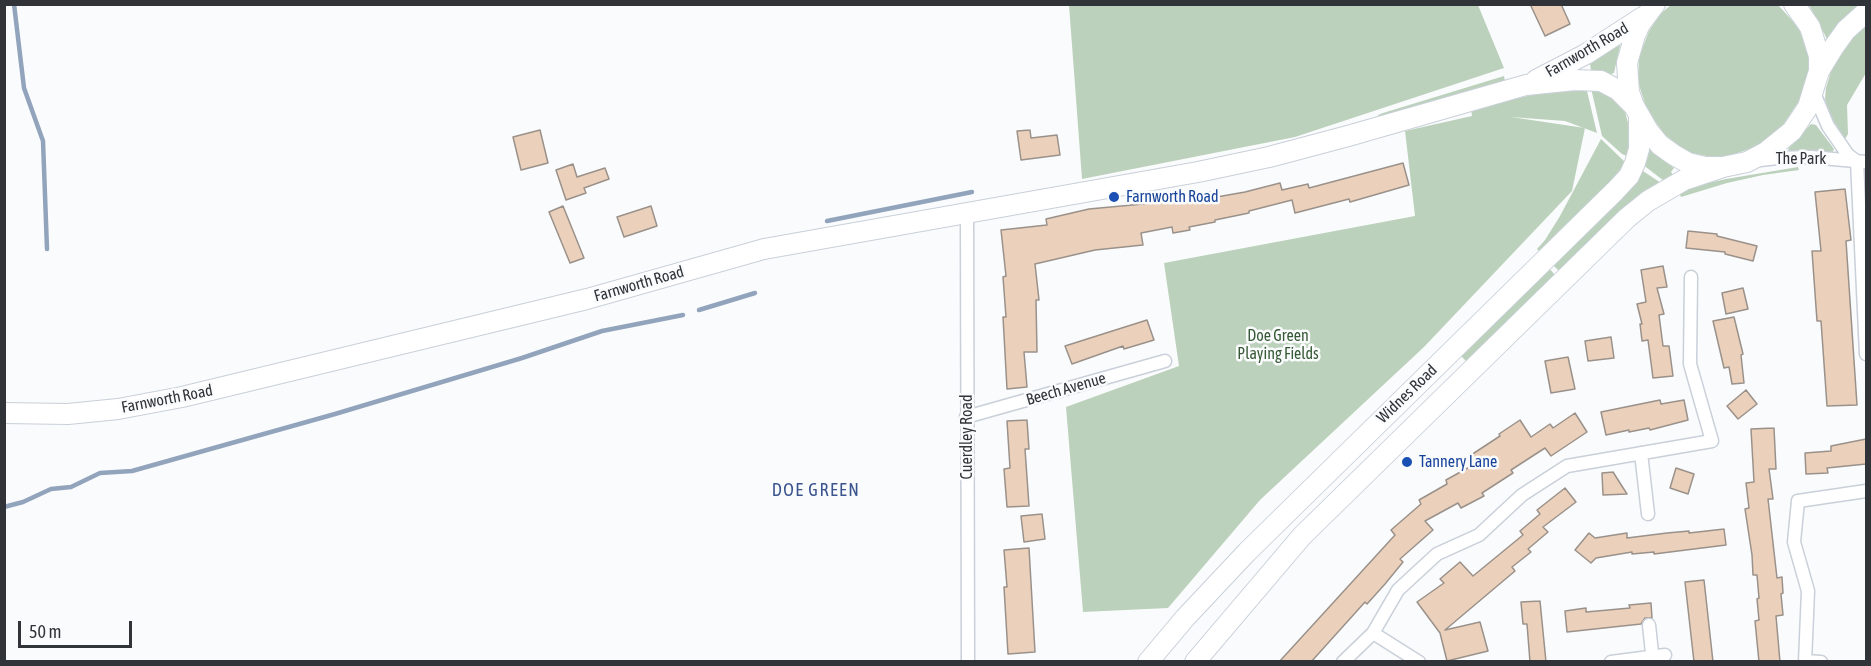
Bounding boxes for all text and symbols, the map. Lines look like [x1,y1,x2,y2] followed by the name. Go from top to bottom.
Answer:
[1542,19,1632,81] street label: Farnworth Road
[1776,149,1826,169] street label: The Park
[1126,187,1219,207] place label: Farnworth Road
[1107,190,1121,204] marker: Farnworth Road
[592,262,686,306] street label: Farnworth Road
[1237,326,1319,364] park label: Doe Green Playing Fields
[1373,361,1441,427] street label: Widnes Road
[1024,368,1108,410] street label: Beech Avenue
[120,381,214,417] street label: Farnworth Road
[957,394,977,480] street label: Cuerdley Road
[1419,452,1497,472] place label: Tannery Lane
[1400,455,1414,469] marker: Tannery Lane
[772,479,860,501] district label: DOE GREEN
[21,609,135,647] scale bar
[29,621,61,642] text: 50 m

